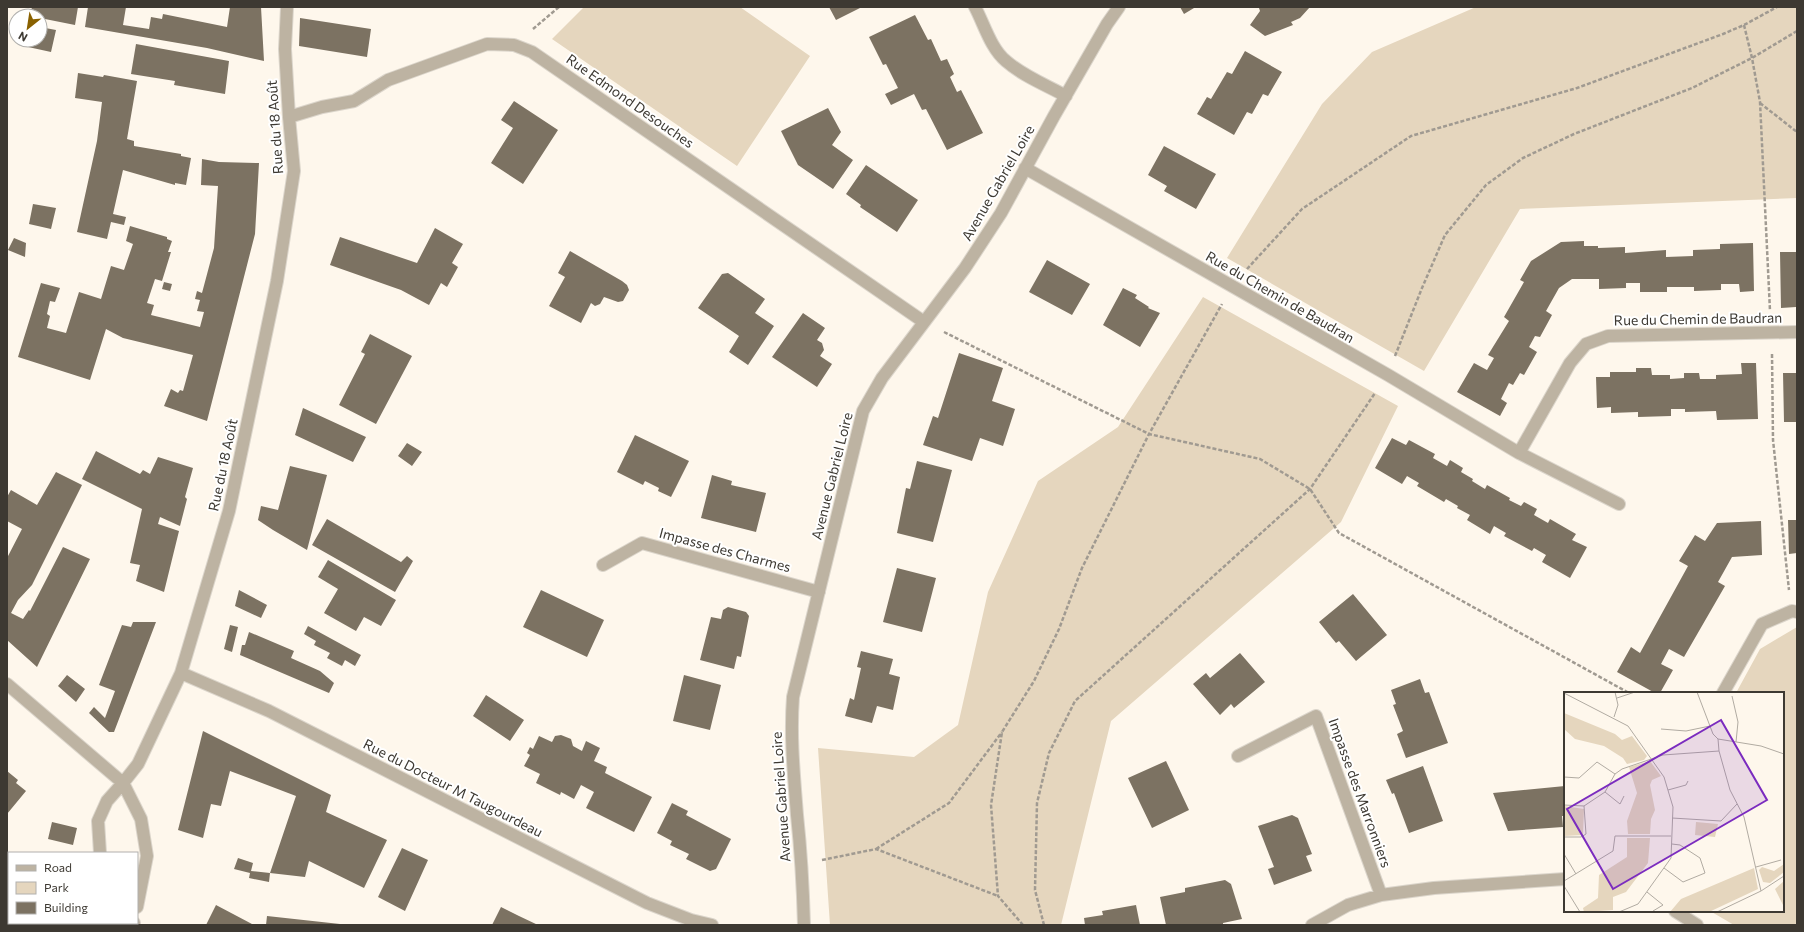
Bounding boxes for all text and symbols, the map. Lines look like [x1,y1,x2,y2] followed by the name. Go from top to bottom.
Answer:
[8,8,48,48] north arrow
[16,29,30,45] text: N
[563,50,697,151] street label: Rue Edmond Desouches
[263,79,286,175] street label: Rue du 18 Août
[958,122,1038,244] street label: Avenue Gabriel Loire
[1203,247,1357,346] street label: Rue du Chemin de Baudran
[1614,309,1782,328] street label: Rue du Chemin de Baudran
[807,410,856,541] street label: Avenue Gabriel Loire
[204,417,241,513] street label: Rue du 18 Août
[657,524,793,575] street label: Impasse des Charmes
[1564,692,1784,912] inset map
[1326,716,1395,870] street label: Impasse des Marronniers
[767,731,794,863] street label: Avenue Gabriel Loire
[361,735,546,840] street label: Rue du Docteur M Taugourdeau
[8,852,138,924] legend
[44,860,72,874] text: Road
[44,880,70,894] text: Park
[44,900,88,914] text: Building

